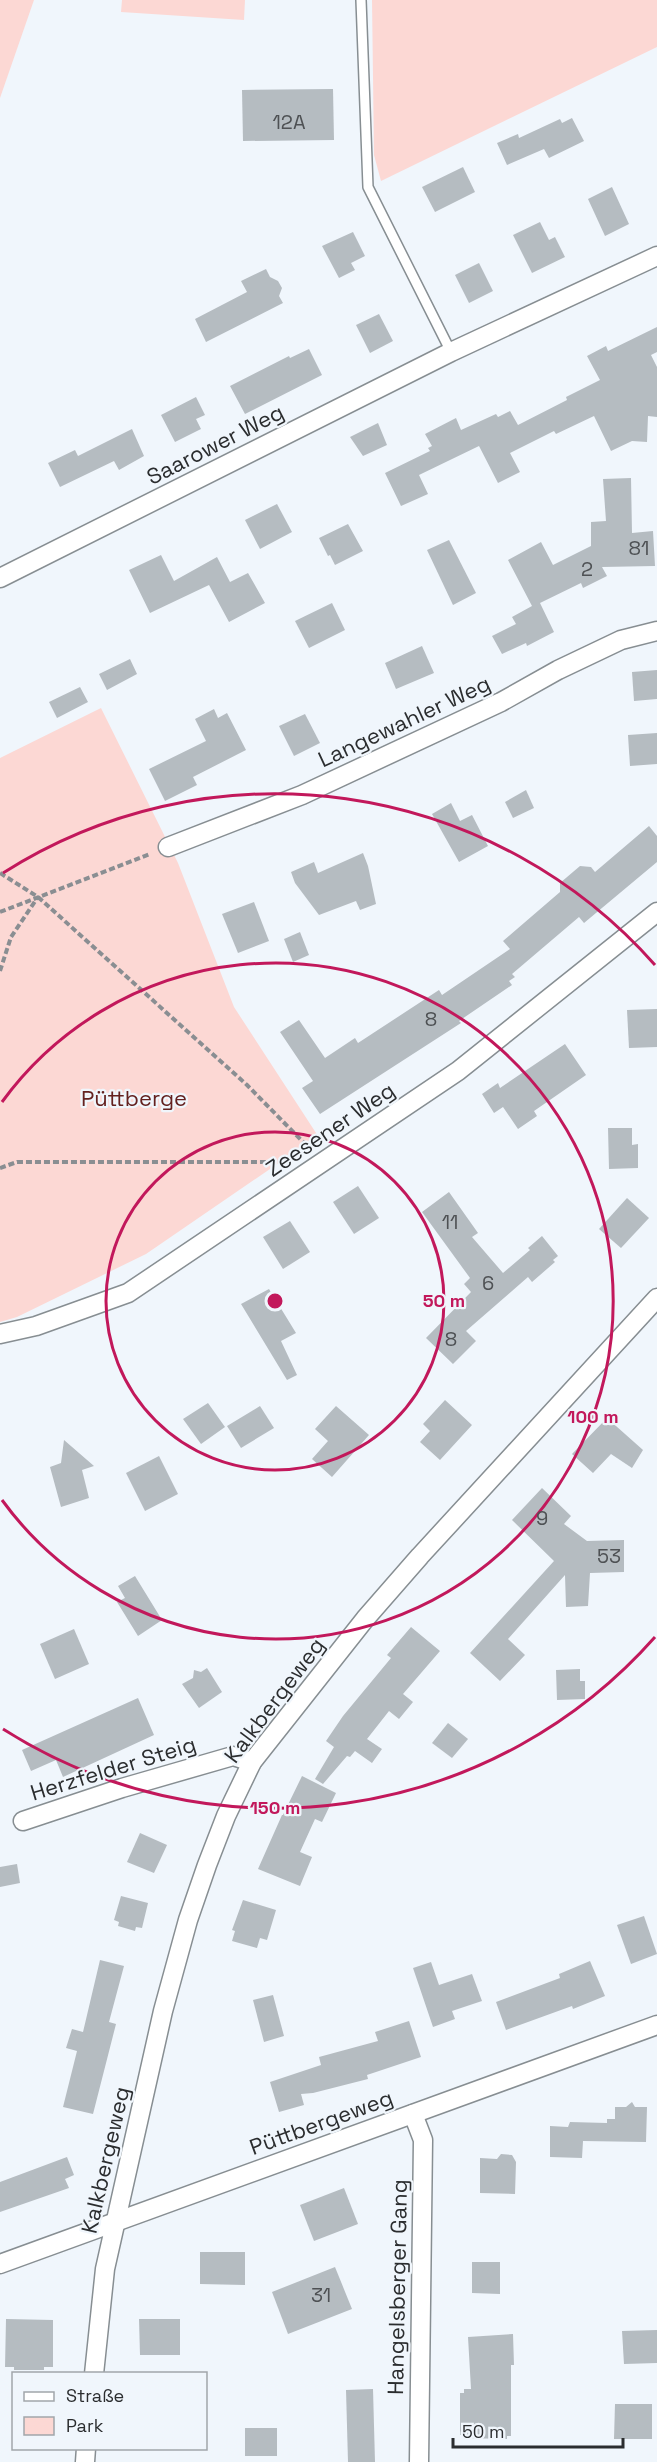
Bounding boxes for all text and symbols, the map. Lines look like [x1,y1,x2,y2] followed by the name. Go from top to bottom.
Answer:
[272,109,306,135] house number: 12A
[142,397,288,491] street label: Saarower Weg
[629,535,649,561] house number: 81
[581,556,593,582] house number: 2
[313,669,495,773] street label: Langewahler Weg
[425,1006,437,1032] house number: 8
[260,1076,400,1182] street label: Zeesener Weg
[81,1084,187,1112] park label: Püttberge
[442,1209,458,1235] house number: 11
[482,1270,494,1296] house number: 6
[423,1289,465,1312] text: 50 m
[265,1291,285,1311] centre of rings
[445,1326,457,1352] house number: 8
[567,1405,619,1428] text: 100 m
[536,1505,548,1531] house number: 9
[597,1543,621,1569] house number: 53
[218,1632,330,1768] street label: Kalkbergeweg
[27,1730,199,1806] street label: Herzfelder Steig
[250,1796,300,1819] text: 150 m
[246,2083,396,2161] street label: Püttbergeweg
[75,2084,135,2236] street label: Kalkbergeweg
[381,2179,413,2395] street label: Hangelsberger Gang
[311,2282,331,2308] house number: 31
[12,2372,207,2450] legend
[66,2384,124,2407] text: Straße
[453,2411,622,2449] scale bar
[66,2414,104,2437] text: Park
[462,2420,504,2443] text: 50 m

